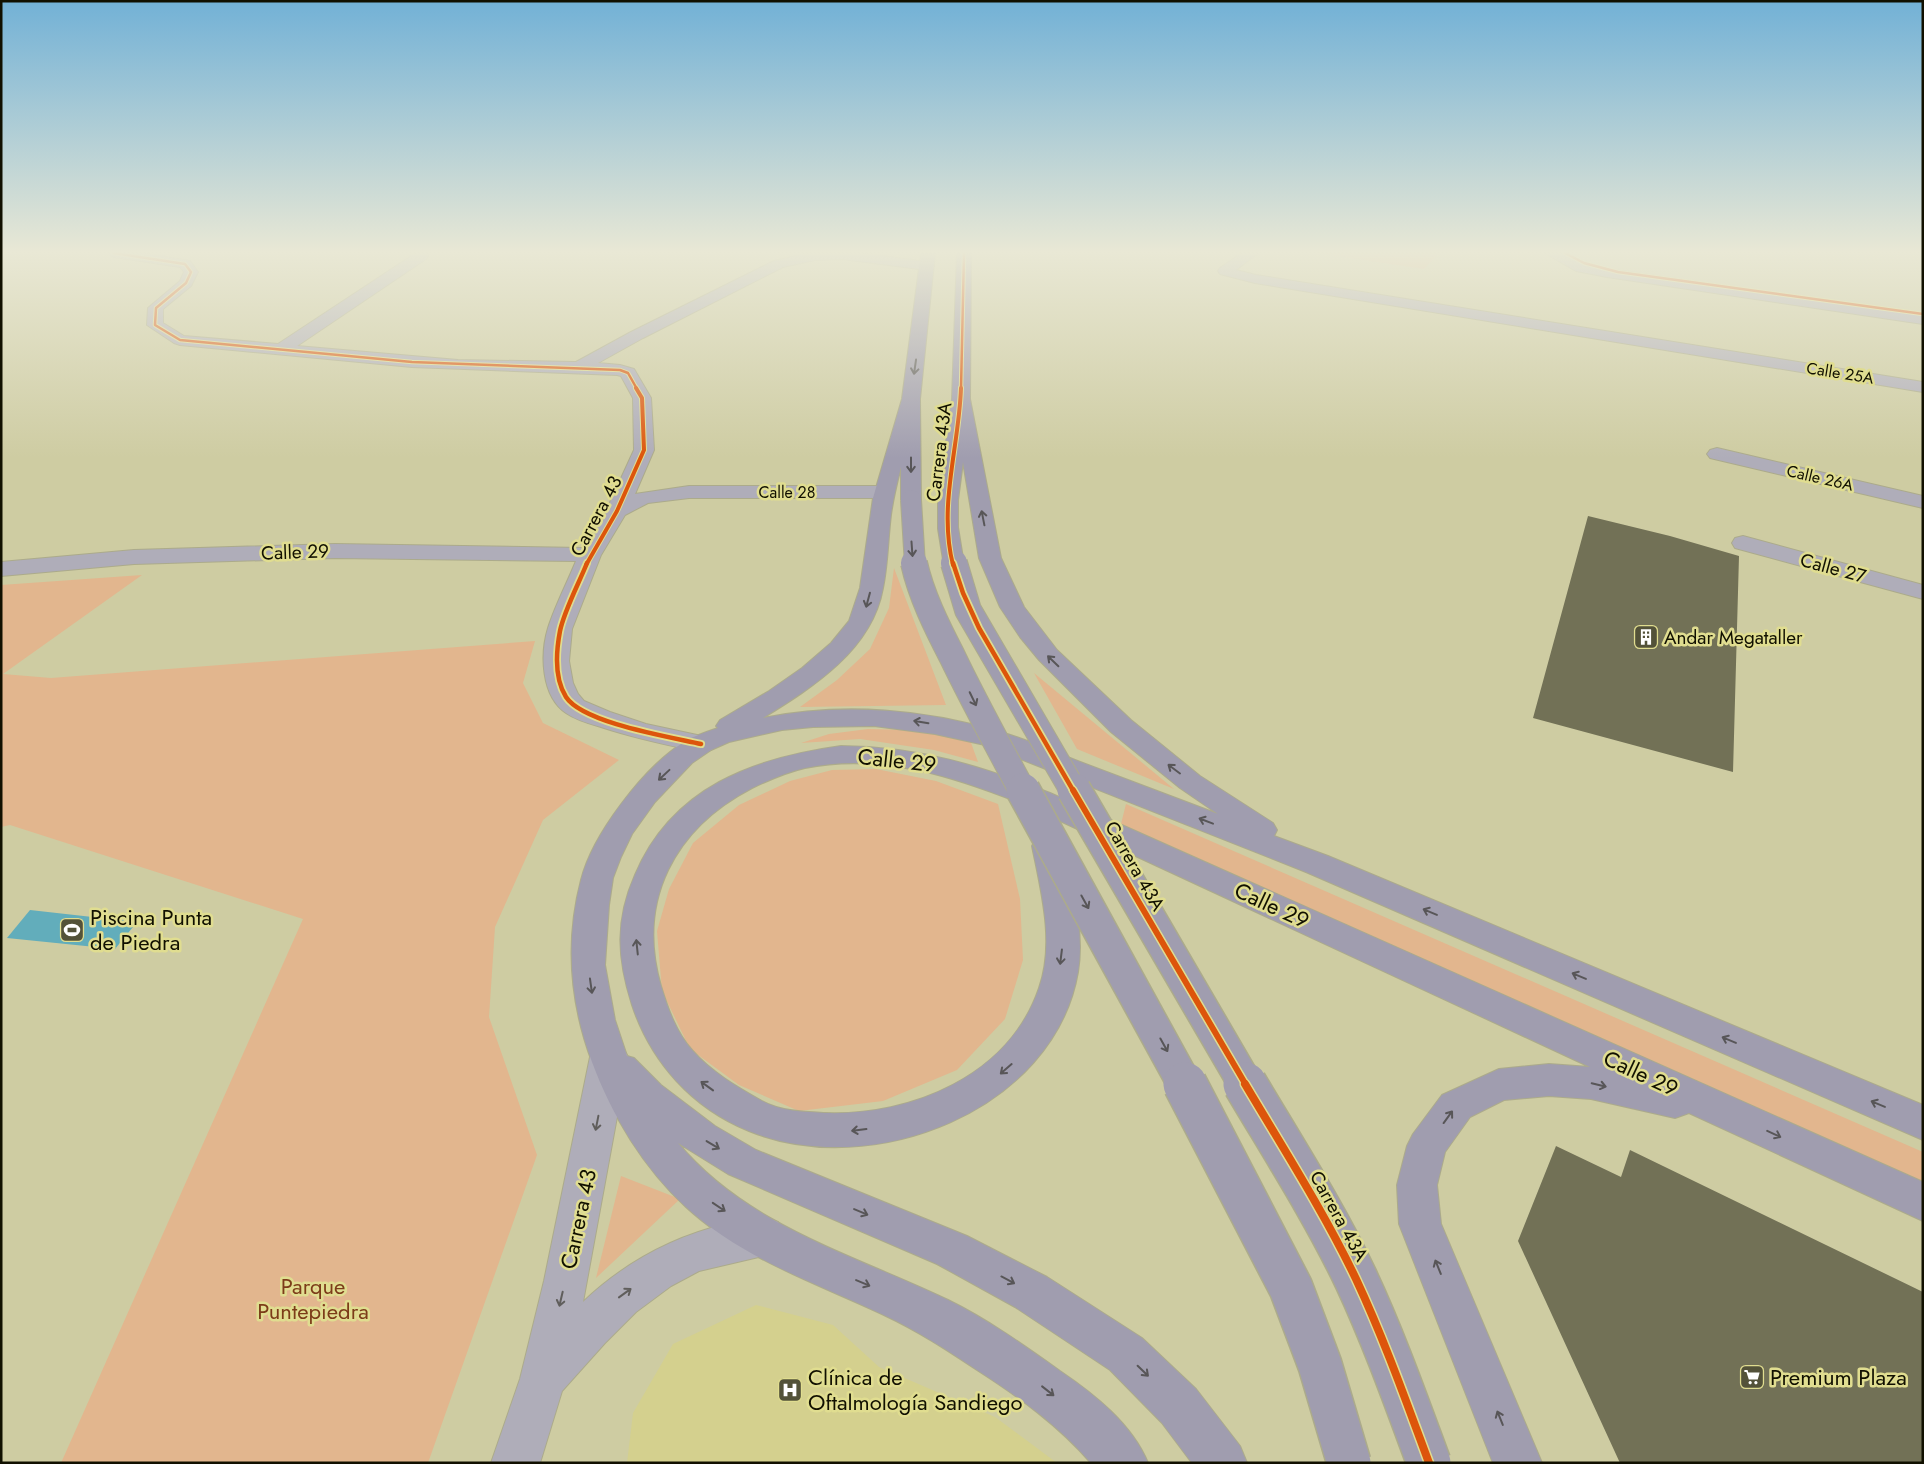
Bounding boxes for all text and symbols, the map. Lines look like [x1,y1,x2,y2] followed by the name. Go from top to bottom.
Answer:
[1805,356,1876,390] street label: Calle 25A
[910,359,920,375] one-way arrow
[920,400,959,503] street label: Carrera 43A
[906,457,916,473] one-way arrow
[1784,459,1856,497] street label: Calle 26A
[564,471,628,561] street label: Carrera 43
[759,481,815,504] street label: Calle 28
[977,510,987,526] one-way arrow
[260,537,330,567] street label: Calle 29
[908,541,917,557] one-way arrow
[1797,546,1869,590] street label: Calle 27
[862,592,872,608] one-way arrow
[1633,624,1659,650] building icon: Andar Megataller
[1664,624,1803,651] place label: Andar Megataller
[1048,655,1060,667] one-way arrow
[969,691,978,706] one-way arrow
[913,717,929,727] one-way arrow
[856,740,938,780] street label: Calle 29
[1167,764,1181,774] one-way arrow
[657,769,670,781] one-way arrow
[1098,816,1172,916] street label: Carrera 43A
[1199,816,1214,825] one-way arrow
[1229,874,1315,936] street label: Calle 29
[1081,895,1091,909] one-way arrow
[90,901,212,958] place label: Piscina Punta de Piedra
[1423,907,1438,917] one-way arrow
[59,917,85,943] sports icon: Piscina Punta de Piedra
[632,939,642,955] one-way arrow
[1056,949,1066,965] one-way arrow
[1572,971,1587,980] one-way arrow
[586,978,596,994] one-way arrow
[1722,1035,1737,1045] one-way arrow
[1159,1037,1169,1052] one-way arrow
[1598,1042,1684,1104] street label: Calle 29
[1000,1063,1013,1074] one-way arrow
[701,1081,714,1092] one-way arrow
[1591,1081,1607,1090] one-way arrow
[1871,1099,1886,1109] one-way arrow
[1443,1110,1453,1124] one-way arrow
[592,1114,602,1130] one-way arrow
[852,1125,868,1135] one-way arrow
[1766,1130,1781,1140] one-way arrow
[706,1140,720,1150] one-way arrow
[552,1166,604,1272] street label: Carrera 43
[1303,1166,1375,1267] street label: Carrera 43A
[712,1202,726,1213] one-way arrow
[853,1207,868,1217] one-way arrow
[1433,1260,1443,1275] one-way arrow
[257,1270,369,1327] park label: Parque Puntepiedra
[1001,1275,1016,1285] one-way arrow
[855,1279,870,1289] one-way arrow
[618,1288,632,1298] one-way arrow
[556,1290,565,1306] one-way arrow
[808,1361,1023,1418] place label: Clínica de Oftalmología Sandiego
[1770,1361,1907,1393] place label: Premium Plaza
[1136,1364,1148,1376] one-way arrow
[1739,1364,1765,1390] supermarket icon: Premium Plaza
[777,1377,803,1403] hospital icon: Clínica de Oftalmología Sandiego
[1041,1386,1054,1397] one-way arrow
[1494,1411,1504,1426] one-way arrow

